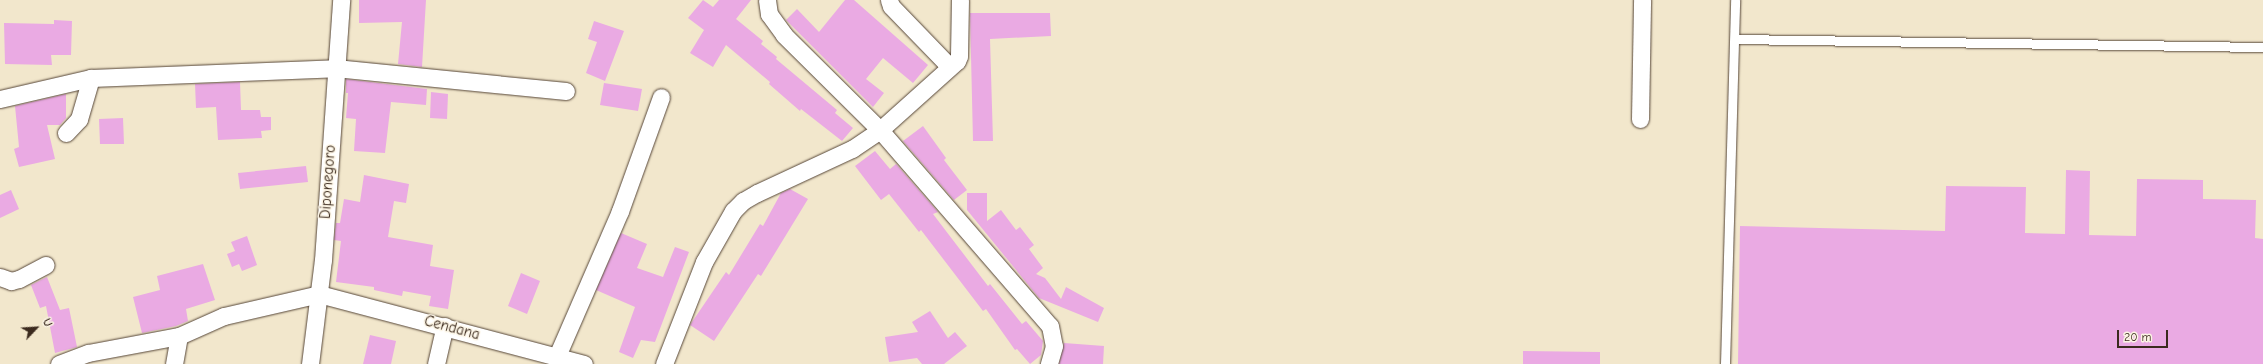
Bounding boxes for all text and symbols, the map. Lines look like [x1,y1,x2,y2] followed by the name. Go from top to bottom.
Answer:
[316,144,340,220] street label: Diponegoro
[16,308,56,348] north arrow
[422,312,482,344] street label: Cendana
[40,317,55,329] text: U
[2119,322,2170,348] scale bar
[2124,330,2152,344] text: 20 m

